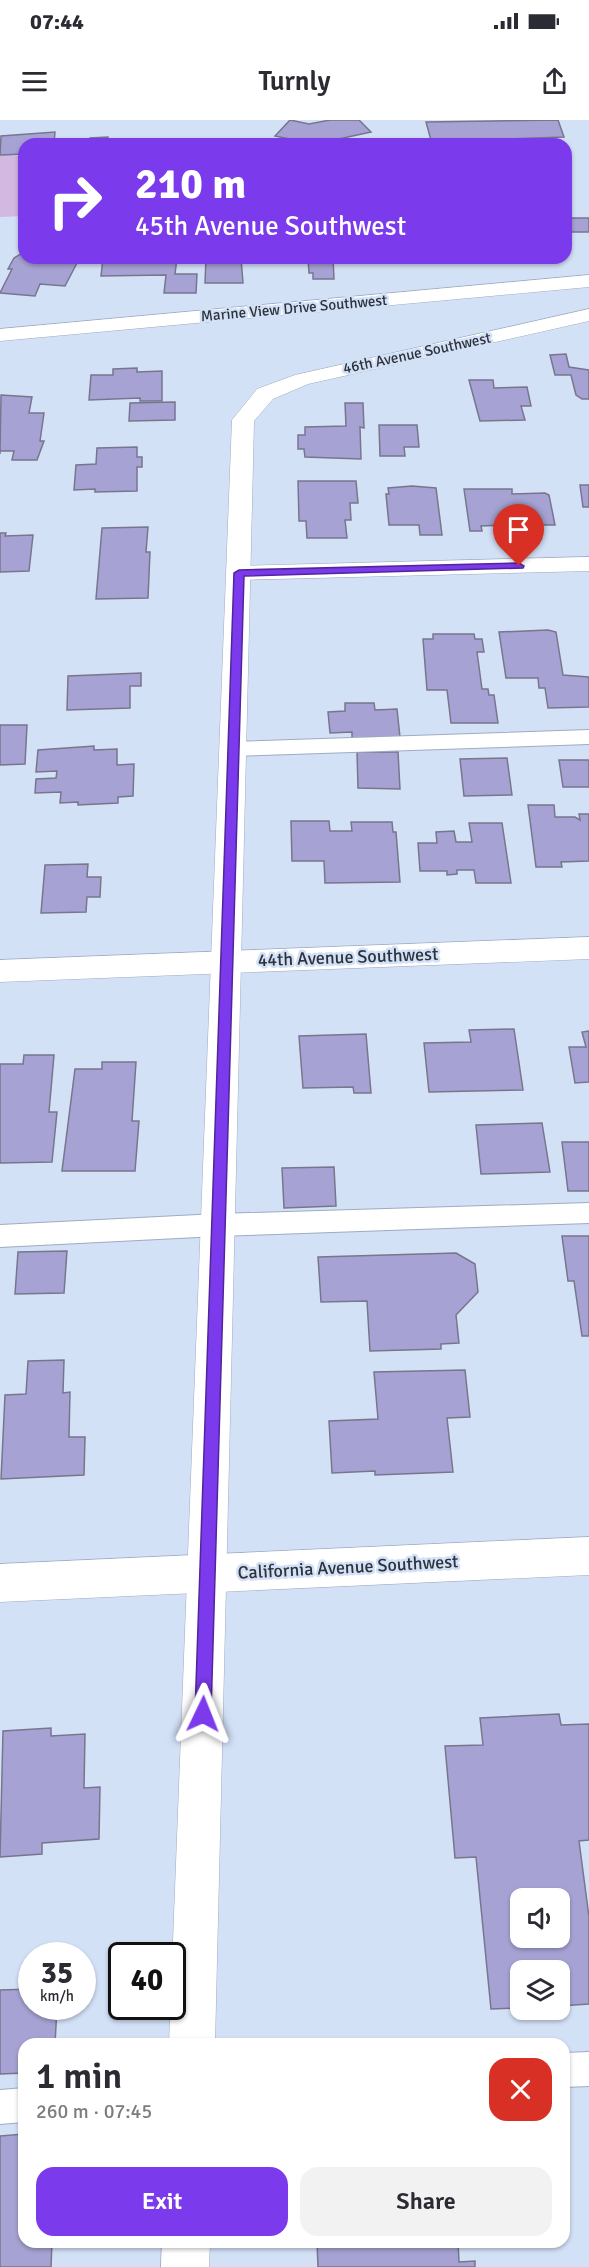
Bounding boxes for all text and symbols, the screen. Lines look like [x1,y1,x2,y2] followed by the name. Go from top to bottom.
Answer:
[30,8,84,35] text: 07:44
[18,65,51,98] icon: menu
[258,65,331,98] text: Turnly
[538,65,571,98] icon: share
[135,159,246,210] text: 210 m
[36,162,114,240] icon: right
[135,210,406,243] text: 45th Avenue Southwest
[200,291,388,325] street label: Marine View Drive Southwest
[341,329,493,377] street label: 46th Avenue Southwest
[493,504,544,566] pin
[502,513,535,546] icon: arrive
[257,943,439,971] street label: 44th Avenue Southwest
[237,1550,459,1584] street label: California Avenue Southwest
[171,1682,235,1746] position arrow
[510,1888,570,2020] map controls
[510,1888,570,1948] button: sound
[108,1942,186,2020] speed limit sign: 40
[41,1955,73,1992] text: 35
[510,1960,570,2020] button: layers
[40,1987,74,2005] text: km/h
[36,2054,122,2099] text: 1 min
[489,2058,552,2121] button: close
[36,2099,152,2124] text: 260 m · 07:45
[36,2167,288,2236] button: Exit
[300,2167,552,2236] button: Share

